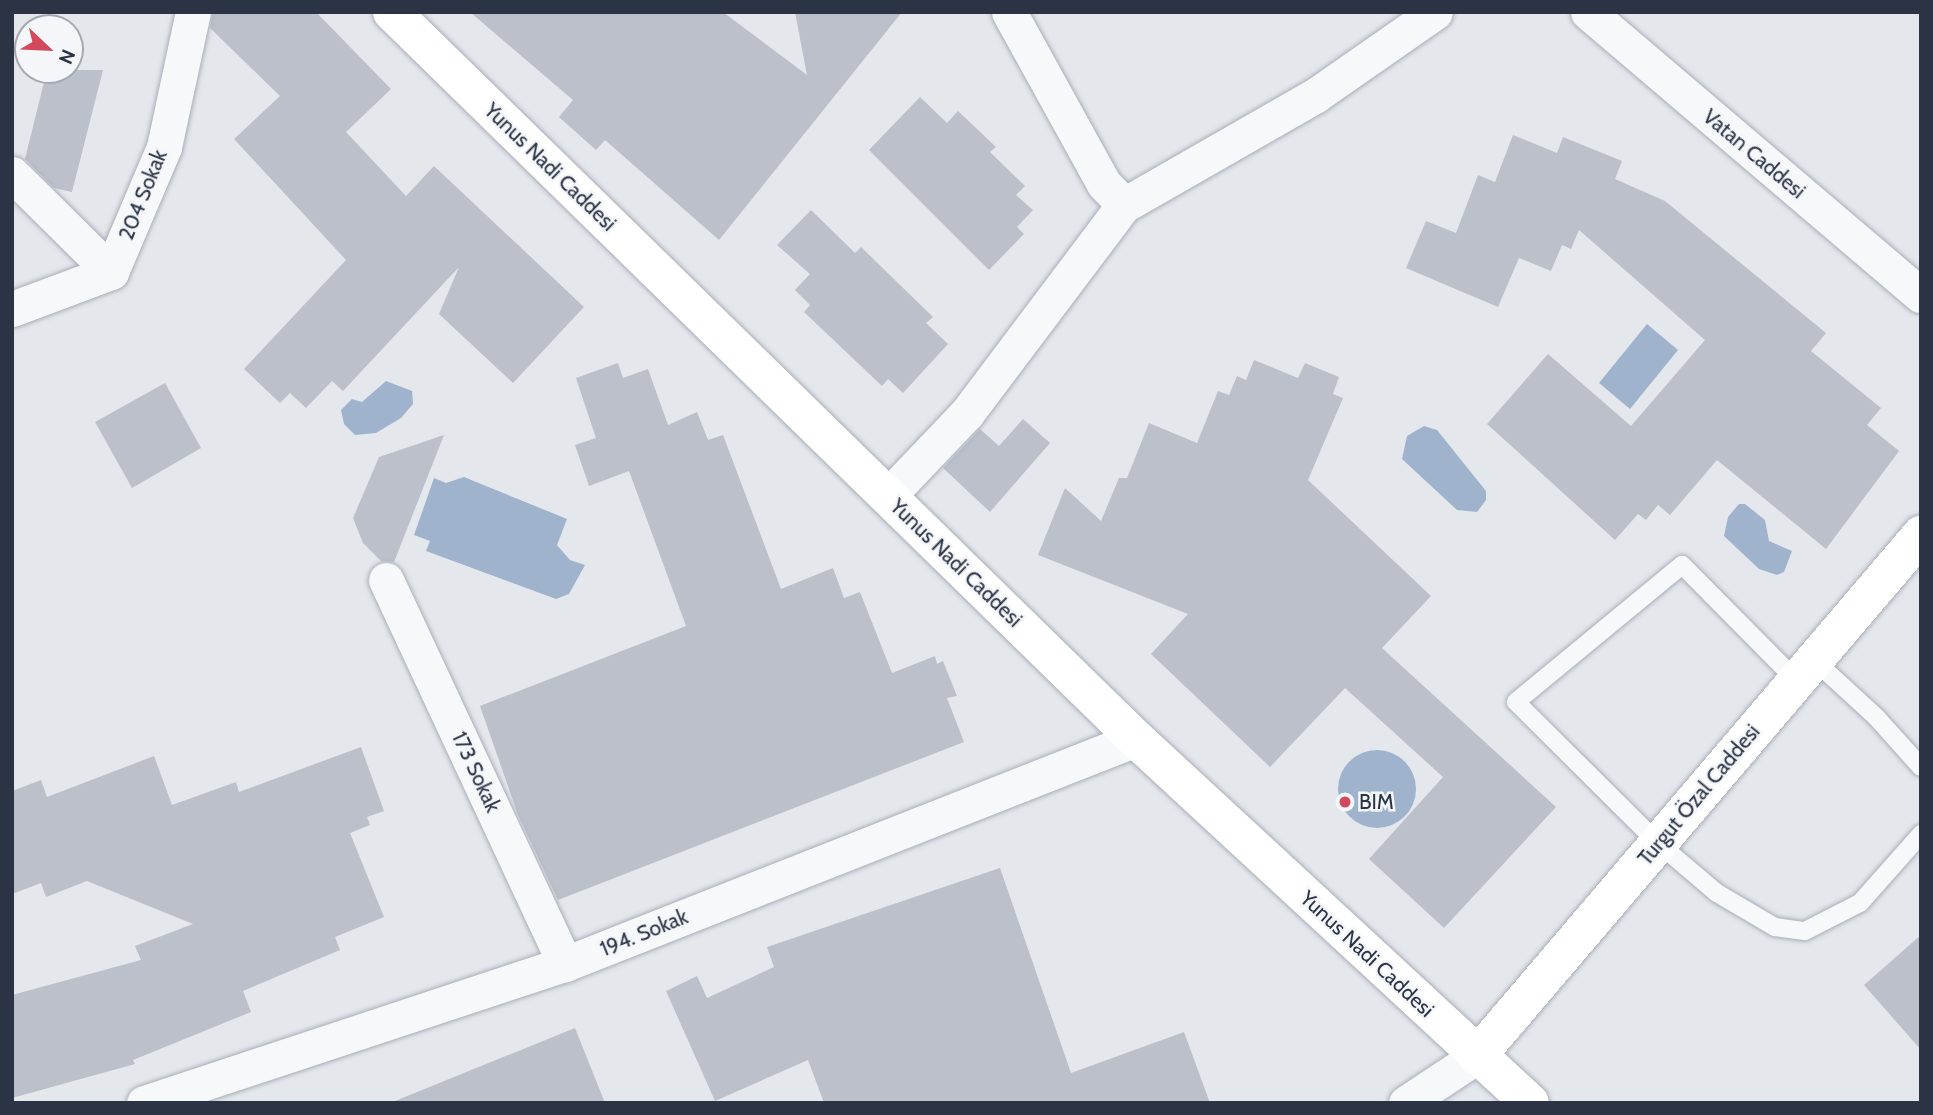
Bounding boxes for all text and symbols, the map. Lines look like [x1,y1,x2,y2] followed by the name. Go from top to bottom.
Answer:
[14,14,84,84] north arrow
[54,46,80,67] text: N
[479,98,621,236] street label: Yunus Nadi Caddesi
[1698,104,1810,204] street label: Vatan Caddesi
[113,146,173,244] street label: 204 Sokak
[885,494,1027,632] street label: Yunus Nadi Caddesi
[1633,719,1765,871] street label: Turgut Özal Caddesi
[446,728,506,816] street label: 173 Sokak
[1359,789,1394,815] place label: BIM
[1337,794,1353,810] marker: BIM
[1295,886,1439,1022] street label: Yunus Nadi Caddesi
[596,904,692,962] street label: 194. Sokak

